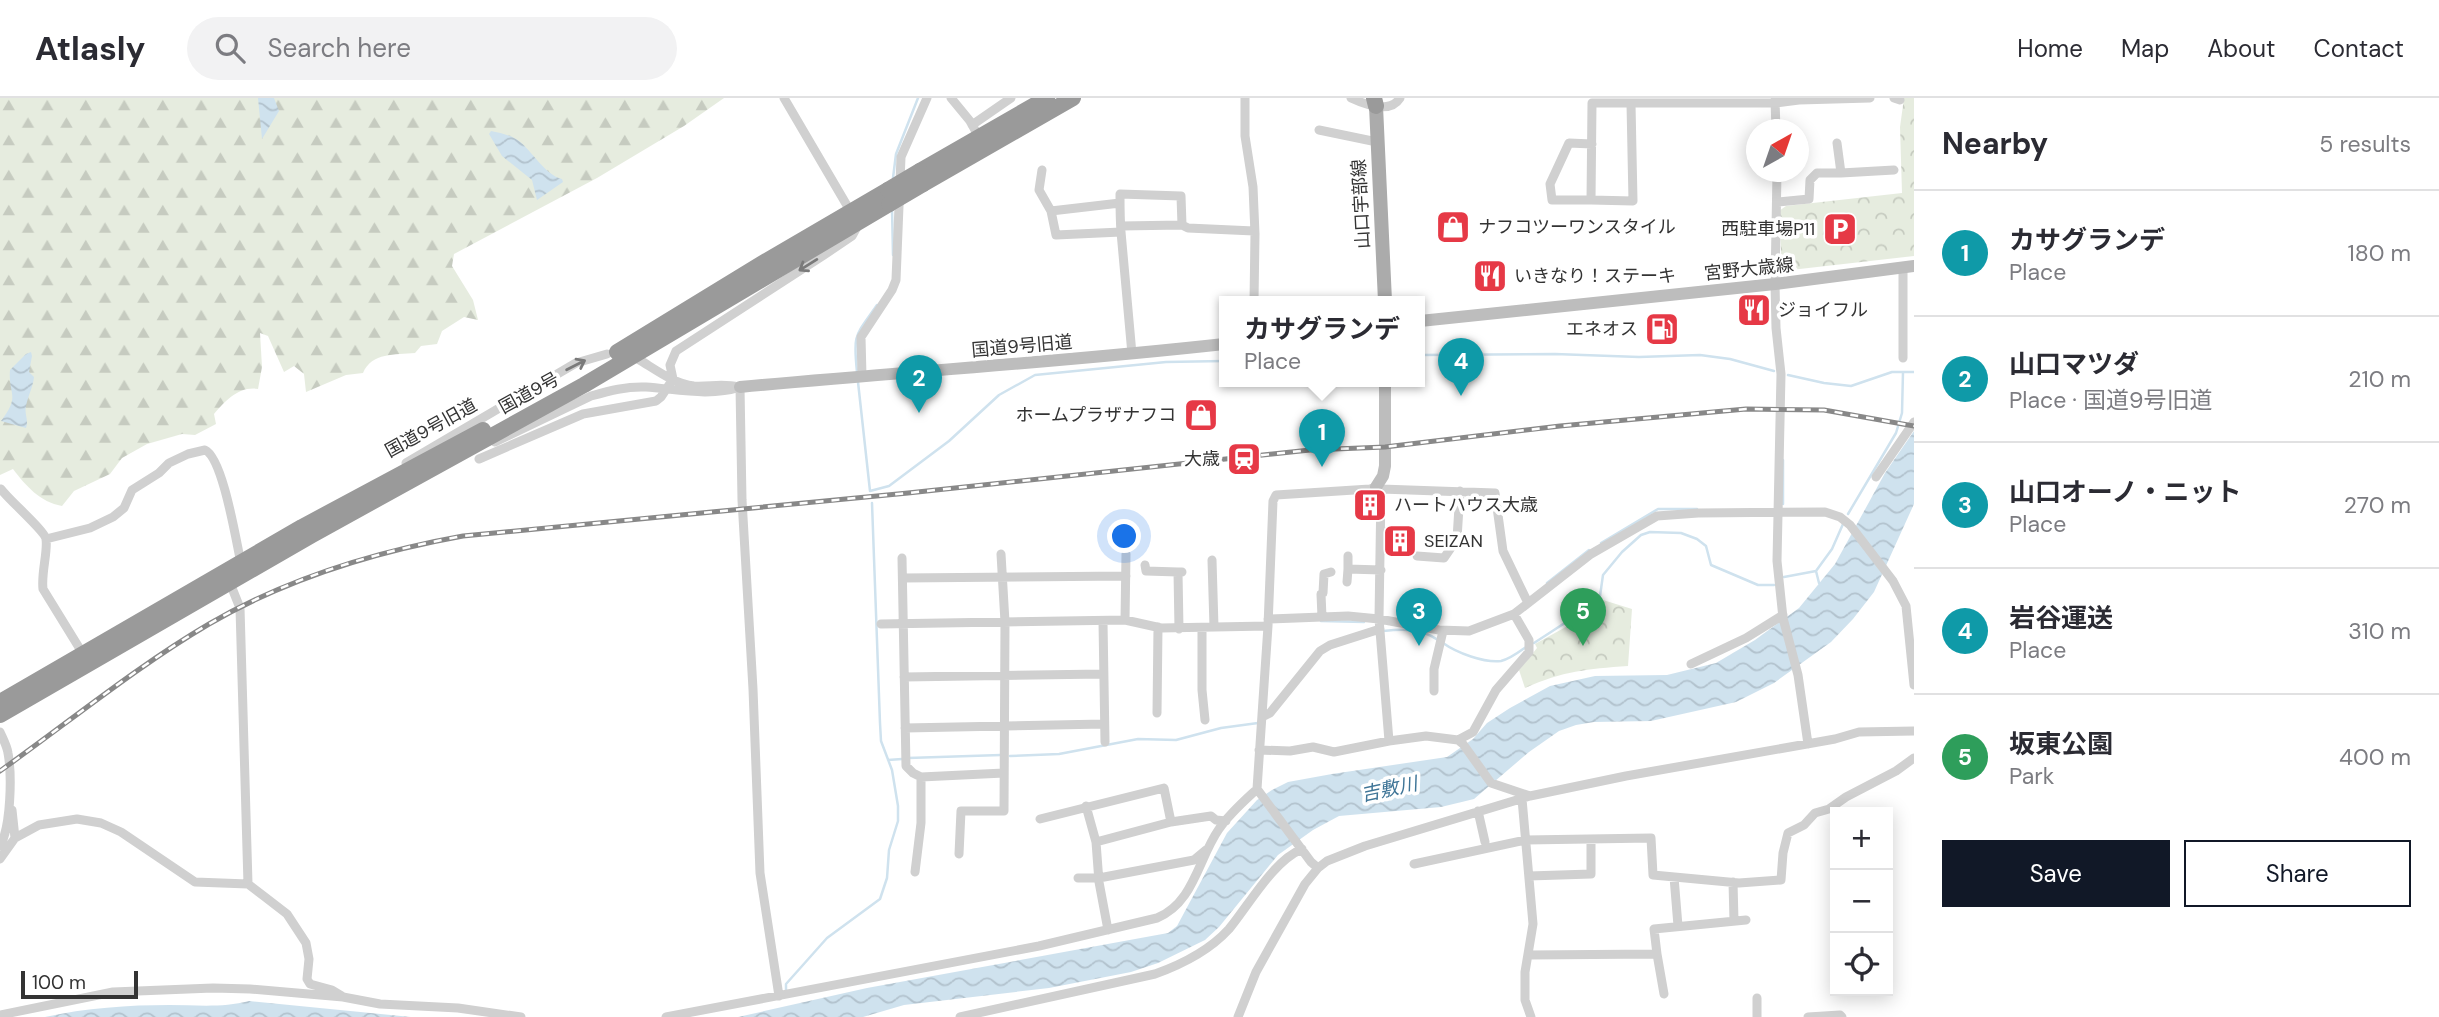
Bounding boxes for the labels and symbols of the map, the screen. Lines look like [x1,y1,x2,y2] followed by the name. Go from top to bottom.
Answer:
[1746,119,1809,182] north arrow
[1347,158,1375,250] street label: 山口宇部線
[1434,208,1472,246] shop icon: ナフコツーワンスタイル
[1821,210,1859,248] parking icon: 西駐車場P11
[1478,215,1676,239] place label: ナフコツーワンスタイル
[1721,217,1815,241] place label: 西駐車場P11
[1703,252,1795,286] street label: 宮野大歳線
[1471,257,1509,295] restaurant icon: いきなり！ステーキ
[799,258,819,272] one-way arrow
[1514,264,1676,288] place label: いきなり！ステーキ
[1735,291,1773,329] restaurant icon: ジョイフル
[1778,298,1868,322] place label: ジョイフル
[1643,310,1681,348] fuel station icon: エネオス
[1566,317,1638,341] place label: エネオス
[970,330,1074,362] street label: 国道9号旧道
[1438,338,1484,396] pin: 4
[896,355,942,413] pin: 2
[565,357,586,371] one-way arrow
[495,367,563,419] street label: 国道9号
[381,393,481,463] street label: 国道9号旧道
[1182,396,1220,434] shop icon: ホームプラザナフコ
[1016,403,1176,427] place label: ホームプラザナフコ
[1299,409,1345,467] pin: 1
[1225,440,1263,478] station icon: 大歳
[1184,447,1220,471] place label: 大歳
[1351,486,1389,524] building icon: ハートハウス大歳
[1394,493,1538,517] place label: ハートハウス大歳
[1107,519,1141,553] your location
[1381,522,1419,560] building icon: SEIZAN
[1424,529,1483,553] place label: SEIZAN
[1396,588,1442,646] pin: 3
[1560,588,1606,646] pin: 5
[1359,770,1421,807] water label: 吉敷川
[21,968,138,1000] scale bar

